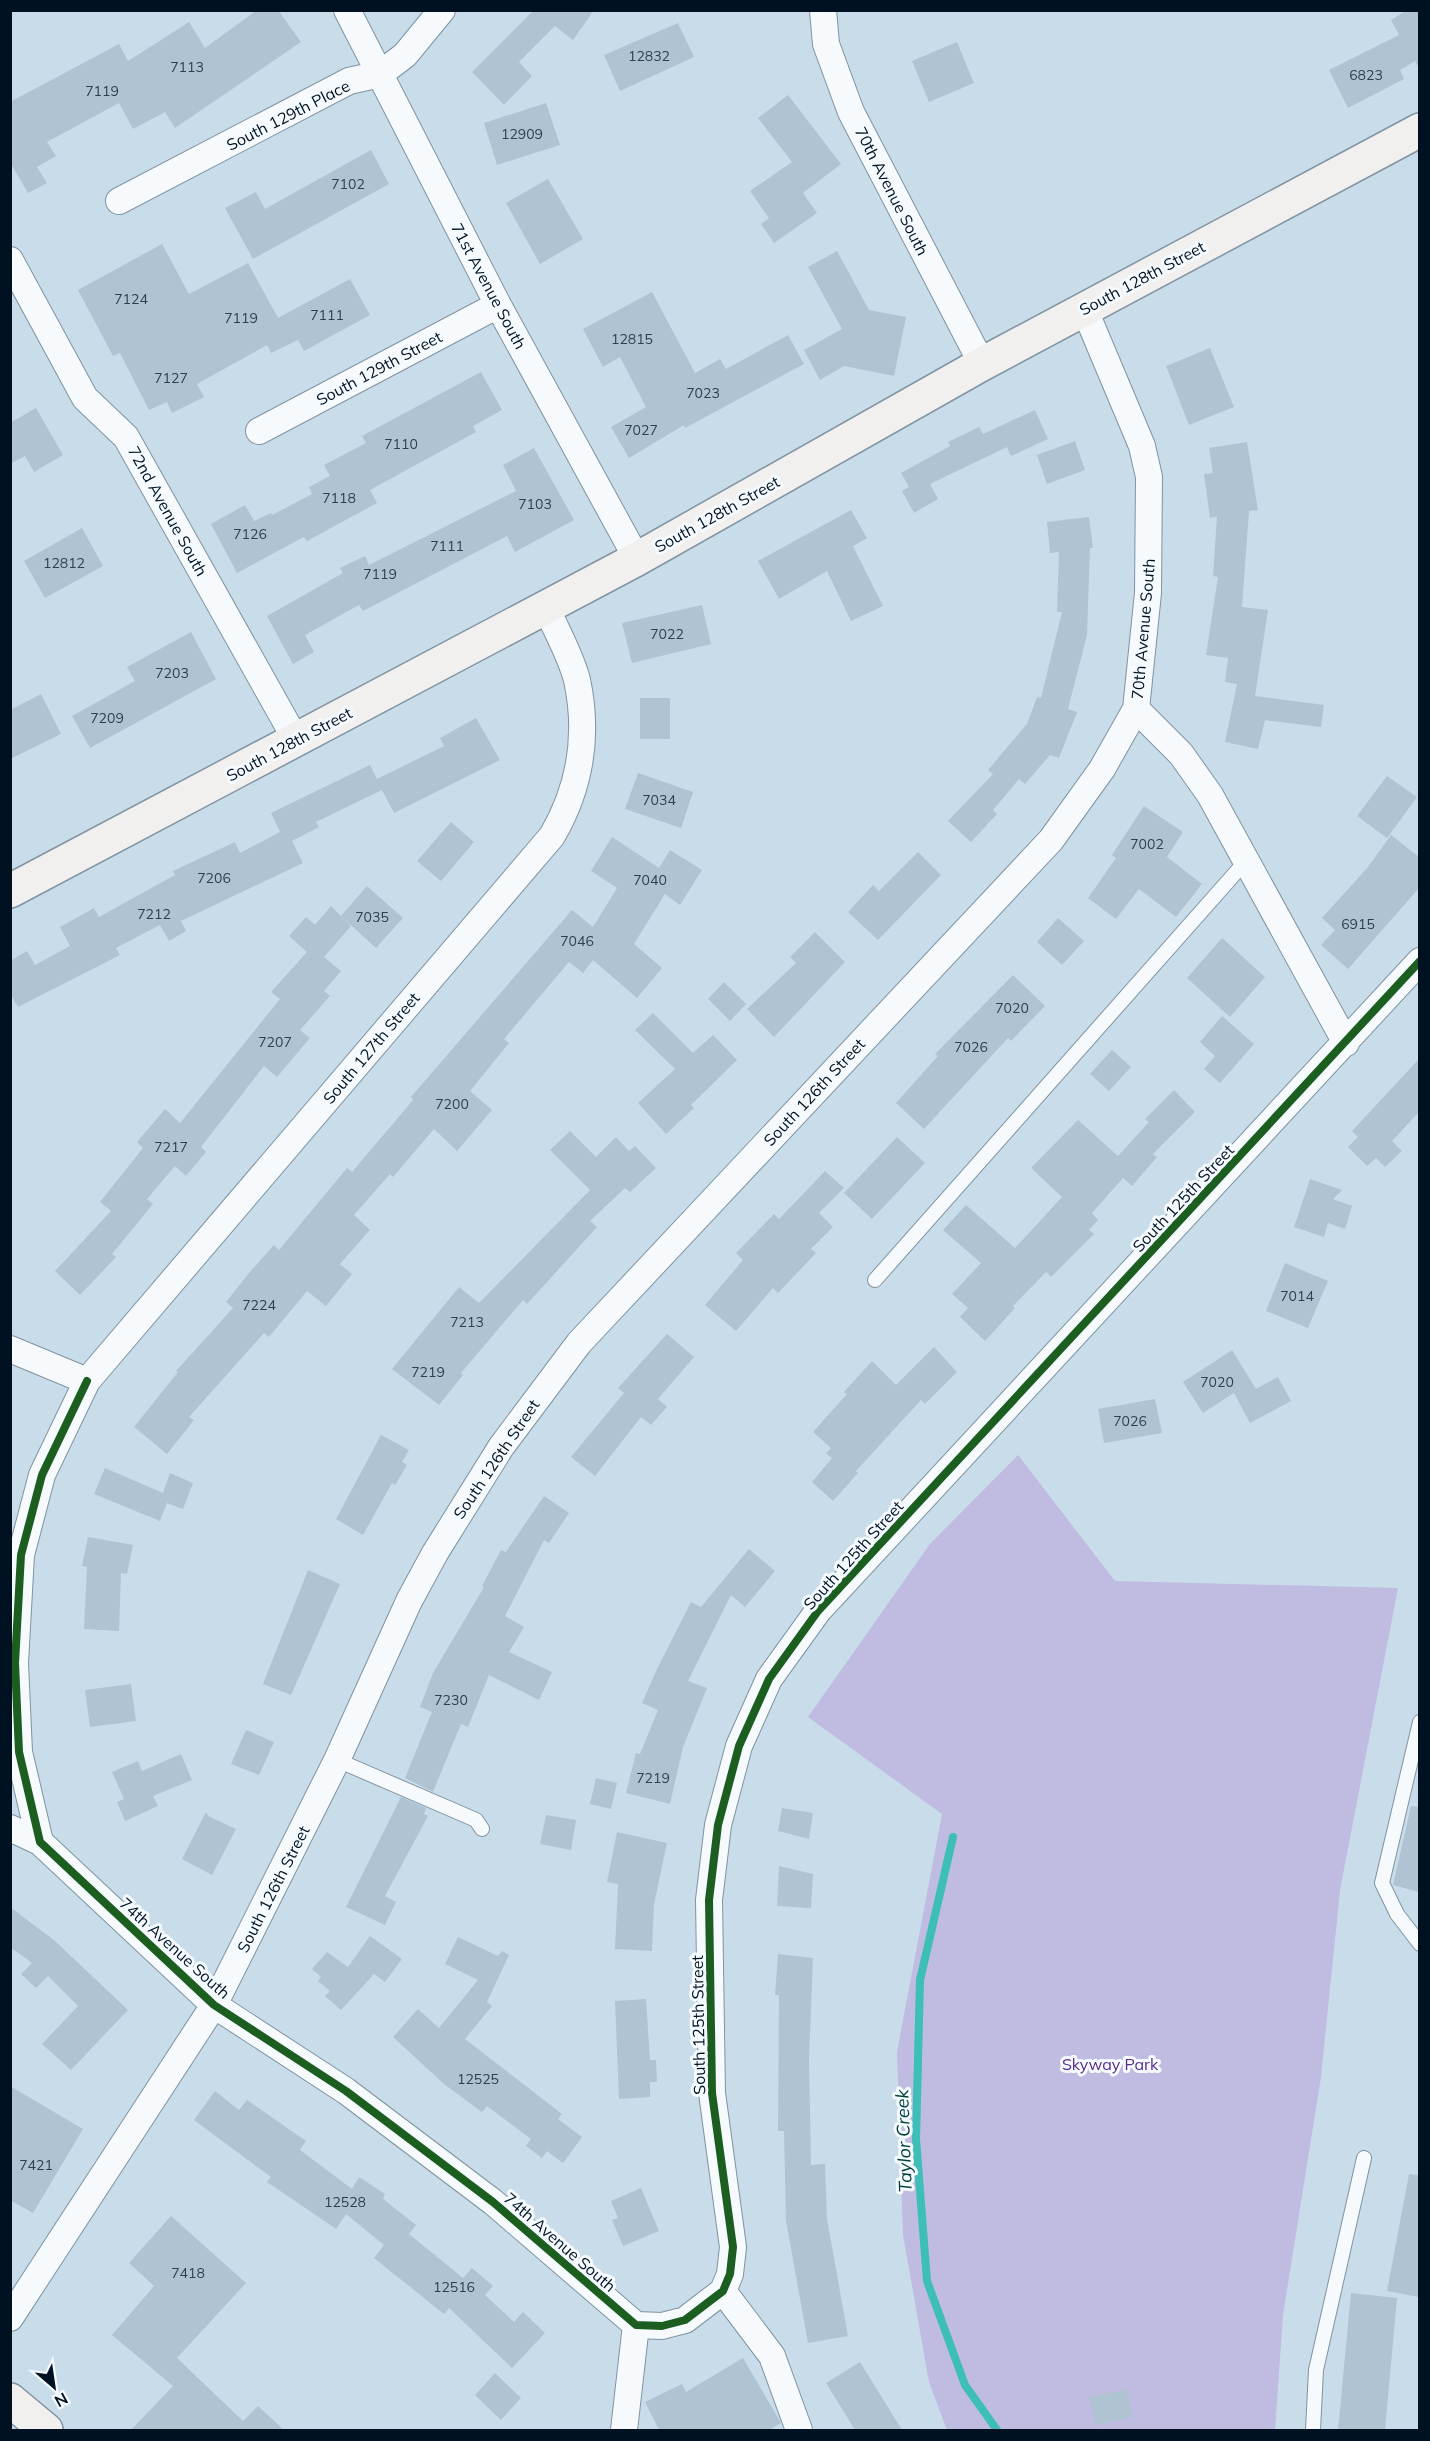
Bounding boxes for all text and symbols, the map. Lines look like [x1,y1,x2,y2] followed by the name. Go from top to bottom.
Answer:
[628,47,670,65] house number: 12832
[170,58,204,76] house number: 7113
[1349,66,1383,84] house number: 6823
[223,75,353,155] street label: South 129th Place
[85,82,119,100] house number: 7119
[851,123,933,259] street label: 70th Avenue South
[501,125,543,143] house number: 12909
[331,175,365,193] house number: 7102
[447,219,531,353] street label: 71st Avenue South
[1076,236,1209,320] street label: South 128th Street
[114,290,148,308] house number: 7124
[310,306,344,324] house number: 7111
[224,309,258,327] house number: 7119
[313,326,446,410] street label: South 129th Street
[611,330,653,348] house number: 12815
[154,369,188,387] house number: 7127
[686,384,720,402] house number: 7023
[624,421,658,439] house number: 7027
[384,435,418,453] house number: 7110
[124,442,212,580] street label: 72nd Avenue South
[651,471,783,557] street label: South 128th Street
[322,489,356,507] house number: 7118
[518,495,552,513] house number: 7103
[233,525,267,543] house number: 7126
[430,537,464,555] house number: 7111
[43,554,85,572] house number: 12812
[1127,558,1159,700] street label: 70th Avenue South
[363,565,397,583] house number: 7119
[650,625,684,643] house number: 7022
[155,664,189,682] house number: 7203
[223,702,356,786] street label: South 128th Street
[90,709,124,727] house number: 7209
[642,791,676,809] house number: 7034
[1130,835,1164,853] house number: 7002
[197,869,231,887] house number: 7206
[633,871,667,889] house number: 7040
[137,905,171,923] house number: 7212
[355,908,389,926] house number: 7035
[1341,915,1375,933] house number: 6915
[560,932,594,950] house number: 7046
[318,988,424,1108] street label: South 127th Street
[995,999,1029,1017] house number: 7020
[258,1033,292,1051] house number: 7207
[759,1034,869,1150] street label: South 126th Street
[954,1038,988,1056] house number: 7026
[435,1095,469,1113] house number: 7200
[154,1138,188,1156] house number: 7217
[1128,1140,1238,1256] street label: South 125th Street
[1280,1287,1314,1305] house number: 7014
[242,1296,276,1314] house number: 7224
[450,1313,484,1331] house number: 7213
[411,1363,445,1381] house number: 7219
[1200,1373,1234,1391] house number: 7020
[449,1395,544,1522] street label: South 126th Street
[1113,1412,1147,1430] house number: 7026
[799,1496,907,1614] street label: South 125th Street
[434,1691,468,1709] house number: 7230
[636,1769,670,1787] house number: 7219
[232,1822,314,1956] street label: South 126th Street
[116,1893,234,2003] street label: 74th Avenue South
[687,1955,709,2095] street label: South 125th Street
[1062,2054,1159,2074] park label: Skyway Park
[457,2070,499,2088] house number: 12525
[890,2088,917,2193] water label: Taylor Creek
[19,2156,53,2174] house number: 7421
[500,2188,620,2296] street label: 74th Avenue South
[324,2193,366,2211] house number: 12528
[171,2264,205,2282] house number: 7418
[433,2278,475,2296] house number: 12516
[24,2357,84,2417] north arrow
[51,2388,71,2412] text: N

